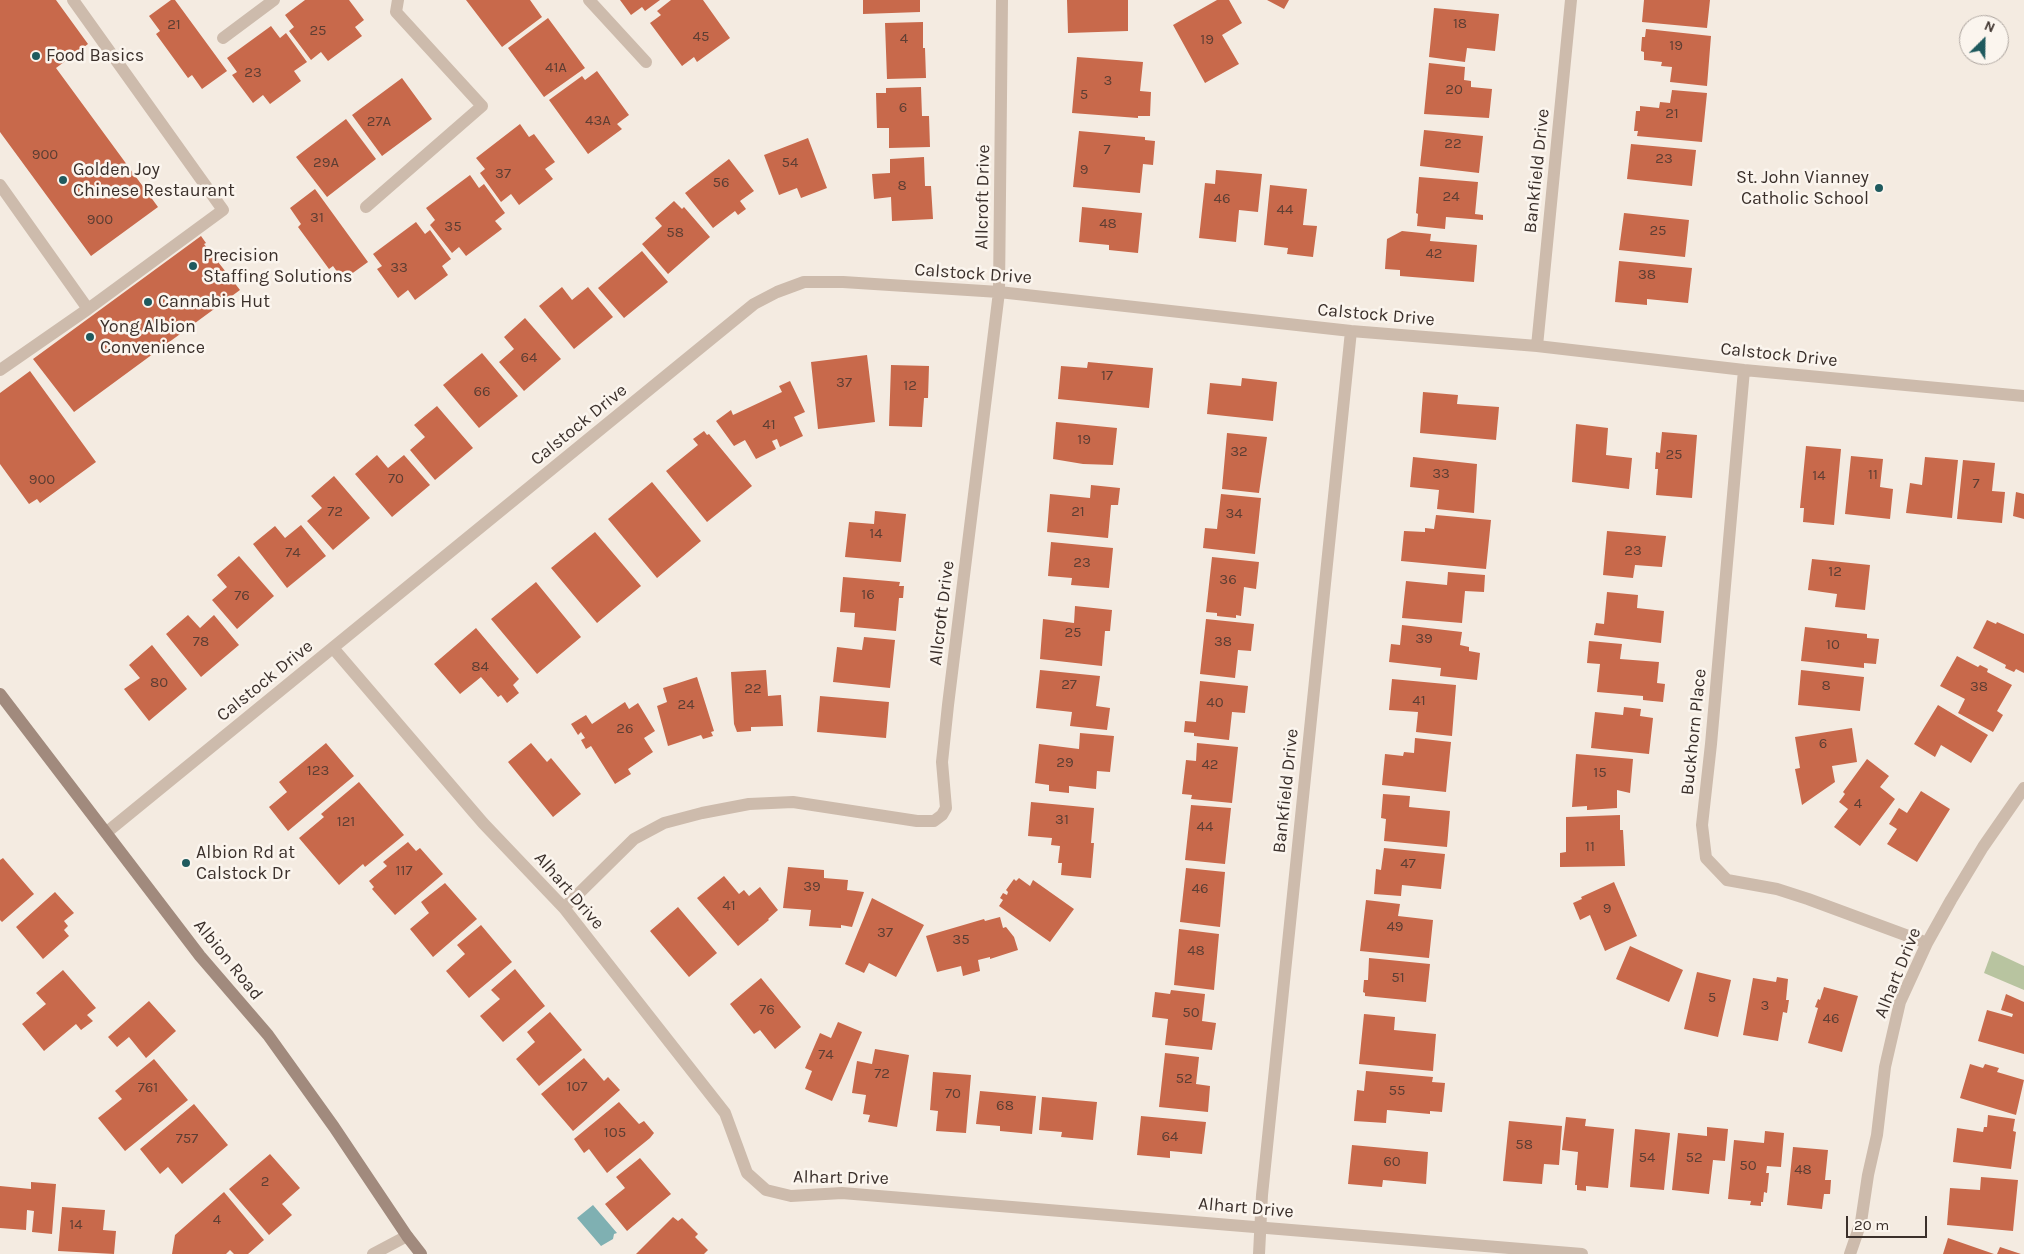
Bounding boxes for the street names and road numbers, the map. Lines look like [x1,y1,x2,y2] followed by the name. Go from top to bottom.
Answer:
[1520,108,1554,234] street label: Bankfield Drive
[971,144,995,250] street label: Allcroft Drive
[913,259,1033,289] street label: Calstock Drive
[1316,299,1436,331] street label: Calstock Drive
[1719,338,1839,372] street label: Calstock Drive
[526,380,632,470] street label: Calstock Drive
[925,559,959,667] street label: Allcroft Drive
[212,636,318,726] street label: Calstock Drive
[1677,668,1711,796] street label: Buckhorn Place
[1269,728,1303,854] street label: Bankfield Drive
[529,848,609,934] street label: Alhart Drive
[189,915,267,1005] street label: Albion Road
[1870,925,1926,1021] street label: Alhart Drive
[793,1166,889,1190] street label: Alhart Drive
[1197,1193,1295,1223] street label: Alhart Drive

